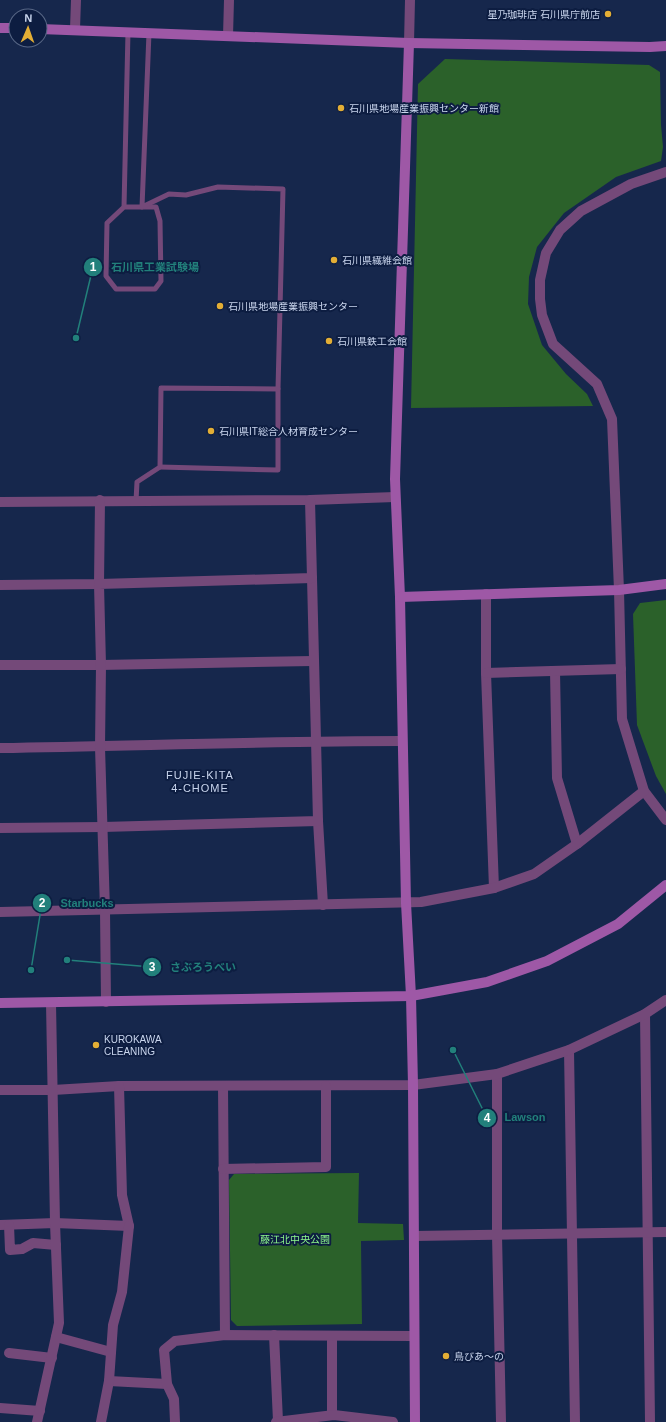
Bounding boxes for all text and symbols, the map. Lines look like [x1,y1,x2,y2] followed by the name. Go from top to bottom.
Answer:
[8,8,48,48] north arrow
[487,9,600,20] place label: 星乃珈琲店 石川県庁前店
[603,9,613,19] marker: 星乃珈琲店 石川県庁前店
[24,12,33,24] text: N
[336,103,346,113] marker: 石川県地場産業振興センター新館
[349,103,499,114] place label: 石川県地場産業振興センター新館
[83,255,207,278] callout: 石川県工業試験場
[329,255,339,265] marker: 石川県繊維会館
[342,255,412,266] place label: 石川県繊維会館
[90,260,97,274] text: 1
[111,261,199,273] text: 石川県工業試験場
[215,301,225,311] marker: 石川県地場産業振興センター
[228,301,358,312] place label: 石川県地場産業振興センター
[324,336,334,346] marker: 石川県鉄工会館
[337,336,407,347] place label: 石川県鉄工会館
[206,426,216,436] marker: 石川県IT総合人材育成センター
[219,426,358,437] place label: 石川県IT総合人材育成センター
[166,769,234,794] district label: FUJIE-KITA 4-CHOME
[32,892,122,915] callout: Starbucks
[39,896,46,910] text: 2
[60,897,114,909] text: Starbucks
[142,955,244,978] callout: さぶろうべい
[149,960,156,974] text: 3
[170,961,236,973] text: さぶろうべい
[104,1034,162,1057] place label: KUROKAWA CLEANING
[91,1040,101,1050] marker: KUROKAWA CLEANING
[477,1106,554,1129] callout: Lawson
[484,1111,491,1125] text: 4
[505,1111,546,1123] text: Lawson
[260,1234,330,1245] park label: 藤江北中央公園
[441,1351,451,1361] marker: 鳥びあ〜の
[454,1351,504,1362] place label: 鳥びあ〜の

